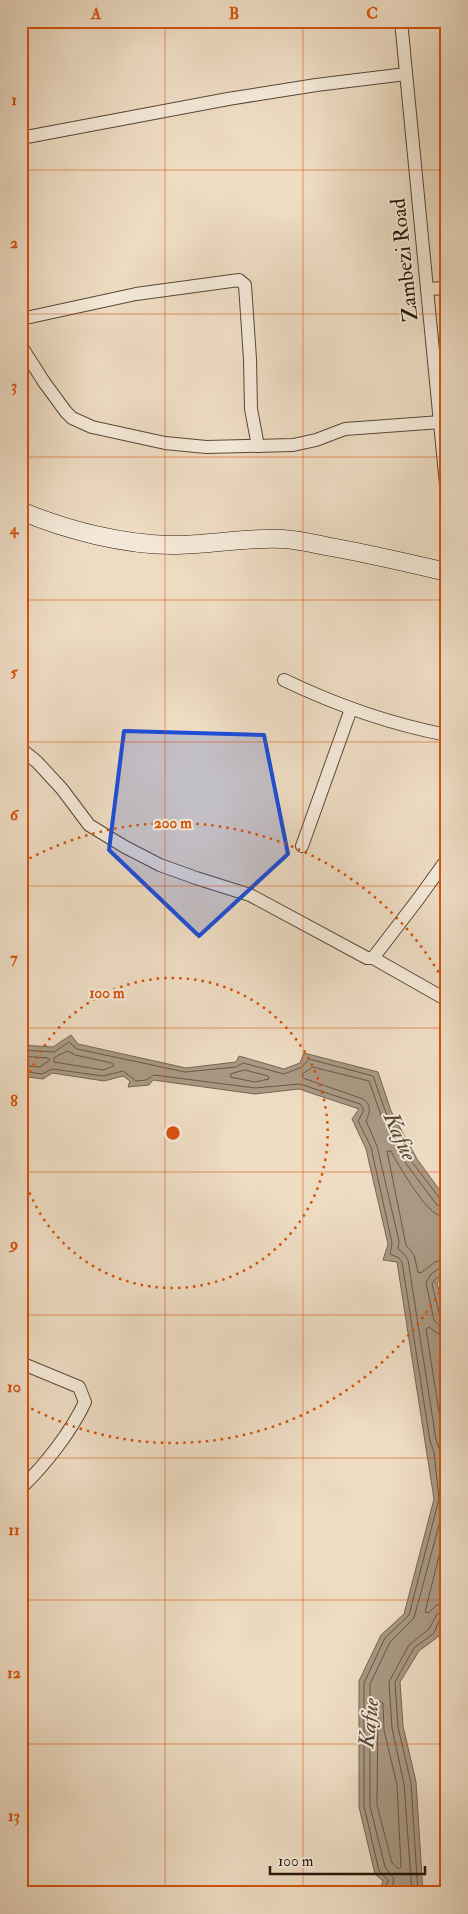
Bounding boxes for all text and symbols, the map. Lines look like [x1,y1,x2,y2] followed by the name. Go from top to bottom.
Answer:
[90,4,102,24] text: A
[229,4,239,24] text: B
[366,4,378,24] text: C
[11,90,17,110] text: 1
[385,196,424,323] street label: Zambezi Road
[10,233,18,253] text: 2
[11,376,17,396] text: 3
[9,519,20,539] text: 4
[10,662,18,682] text: 5
[10,805,20,825] text: 6
[154,814,192,833] text: 200 m
[10,948,18,968] text: 7
[89,984,125,1003] text: 100 m
[10,1091,18,1111] text: 8
[377,1107,423,1166] water label: Kafue
[164,1124,182,1142] centre of rings
[8,1234,18,1254] text: 9
[7,1377,21,1397] text: 10
[8,1520,20,1540] text: 11
[7,1663,21,1683] text: 12
[352,1696,386,1751] water label: Kafue
[8,1806,20,1826] text: 13
[270,1844,426,1876] scale bar
[278,1852,314,1871] text: 100 m

